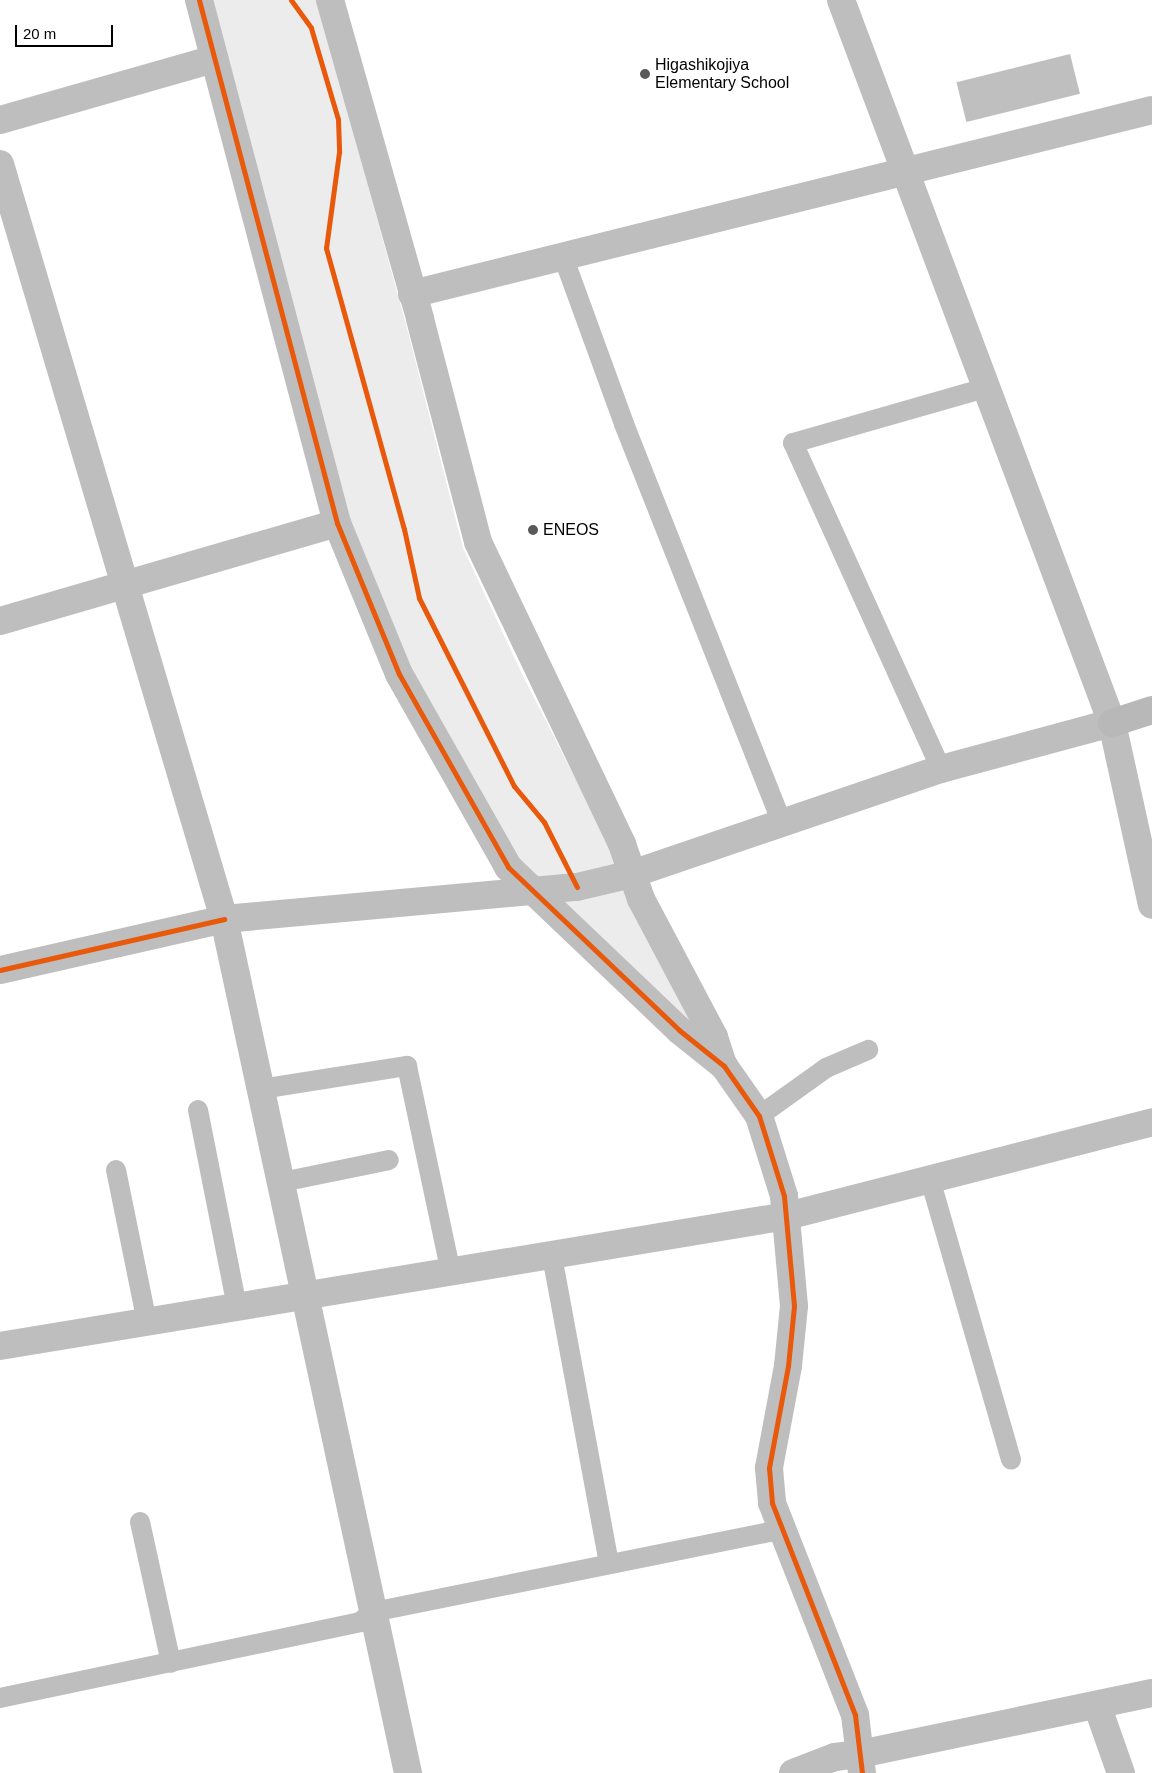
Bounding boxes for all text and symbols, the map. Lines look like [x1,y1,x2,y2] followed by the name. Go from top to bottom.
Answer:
[18,15,115,47] scale bar
[23,25,56,42] text: 20 m
[655,55,789,93] place label: Higashikojiya Elementary School
[639,68,651,80] marker: Higashikojiya Elementary School
[543,520,599,540] place label: ENEOS
[527,524,539,536] marker: ENEOS

